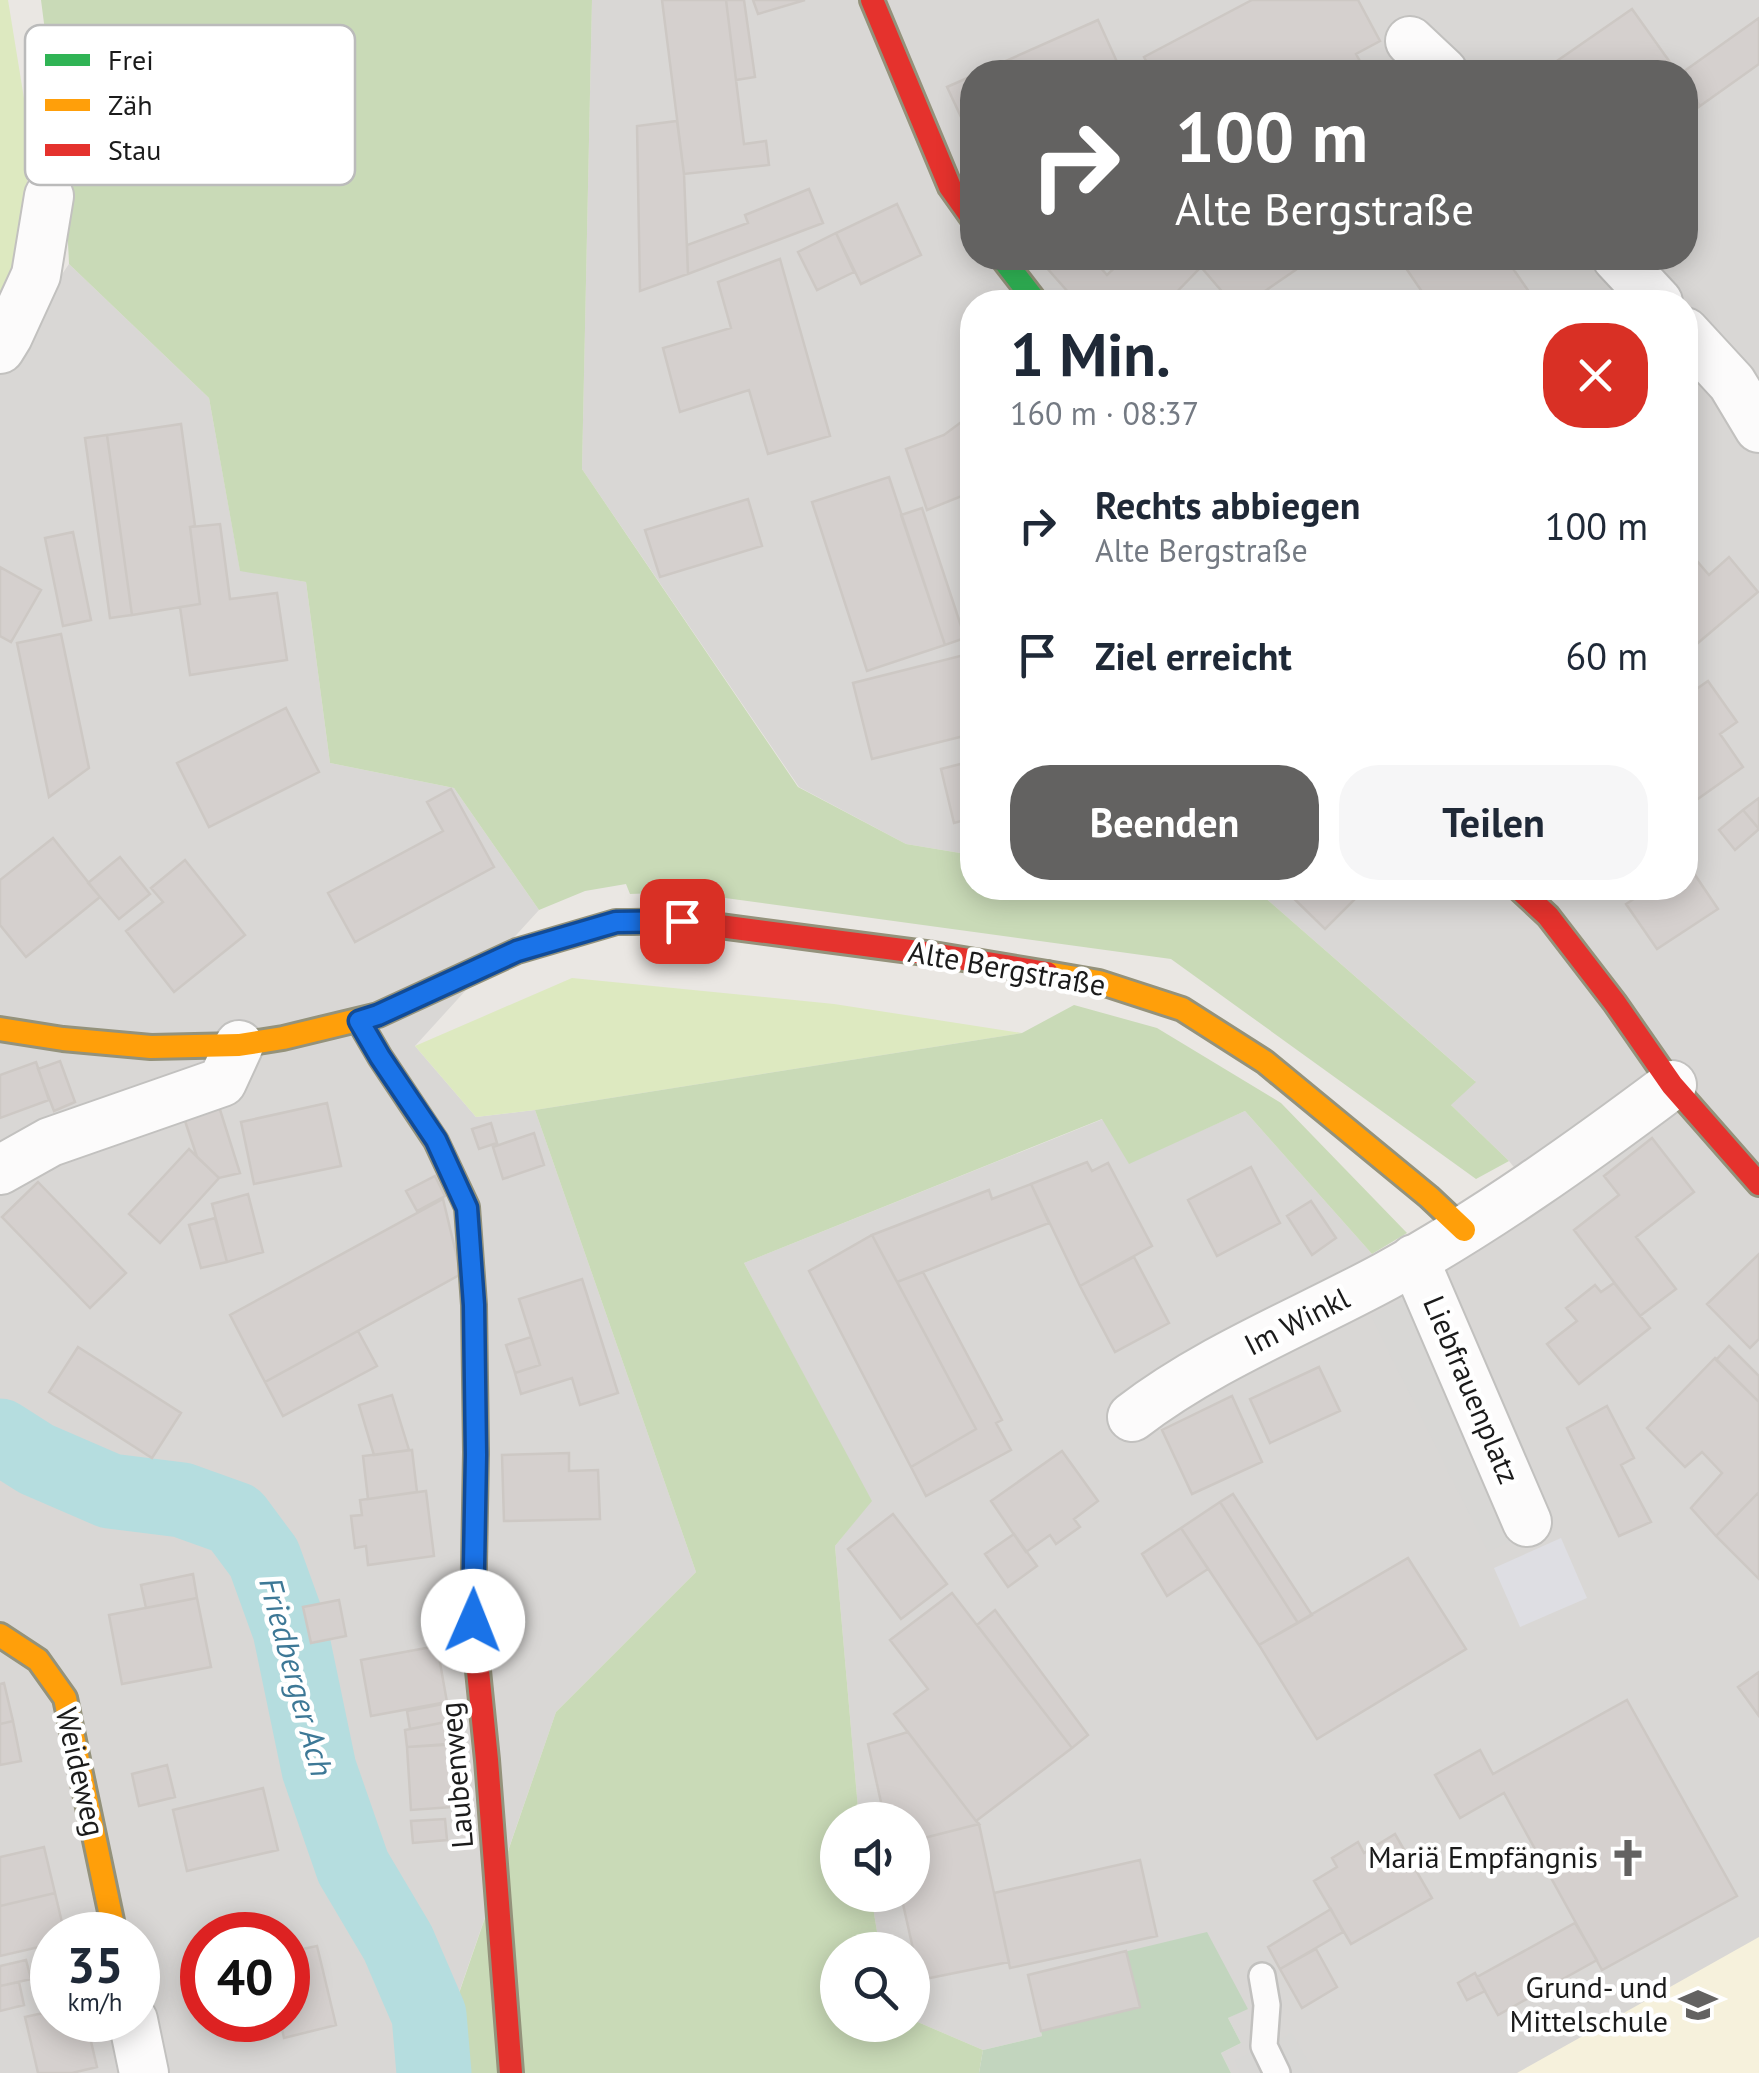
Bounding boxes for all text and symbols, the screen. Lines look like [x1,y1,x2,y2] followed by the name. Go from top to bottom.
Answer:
[25,25,355,185] legend
[108,41,154,78] text: Frei
[108,86,152,123] text: Zäh
[1175,91,1368,181] text: 100 m
[1010,100,1140,230] icon: right
[108,131,161,168] text: Stau
[1175,179,1474,237] text: Alte Bergstraße
[1010,315,1171,393] text: 1 Min.
[1543,323,1648,428] button: close
[1010,392,1199,434] text: 160 m · 08:37
[1095,480,1361,529] text: Rechts abbiegen
[1010,498,1065,553] icon: right
[1545,501,1648,550] text: 100 m
[1095,529,1308,571] text: Alte Bergstraße
[1010,628,1065,683] icon: arrive
[1095,631,1292,680] text: Ziel erreicht
[1566,631,1648,680] text: 60 m
[1010,765,1319,880] button: Beenden
[1339,765,1648,880] button: Teilen
[640,879,725,964] pin
[655,894,710,949] icon: arrive
[906,931,1109,1004] street label: Alte Bergstraße
[1237,1278,1356,1364] street label: Im Winkl
[1415,1289,1530,1489] street label: Liebfrauenplatz
[421,1569,525,1673] position arrow
[250,1572,344,1781] water label: Friedberger Ach
[430,1700,481,1850] street label: Laubenweg
[48,1704,115,1840] street label: Weideweg
[820,1802,930,2042] map controls
[820,1802,930,1912] button: sound
[1368,1837,1598,1876] place label: Mariä Empfängnis
[1607,1837,1649,1879] church icon: Mariä Empfängnis
[180,1912,310,2042] speed limit sign: 40
[67,1932,123,1997] text: 35
[820,1932,930,2042] button: search
[1509,1967,1668,2040] place label: Grund- und Mittelschule
[1677,1984,1719,2026] school or university icon: Grund- und Mittelschule
[68,1986,122,2018] text: km/h

